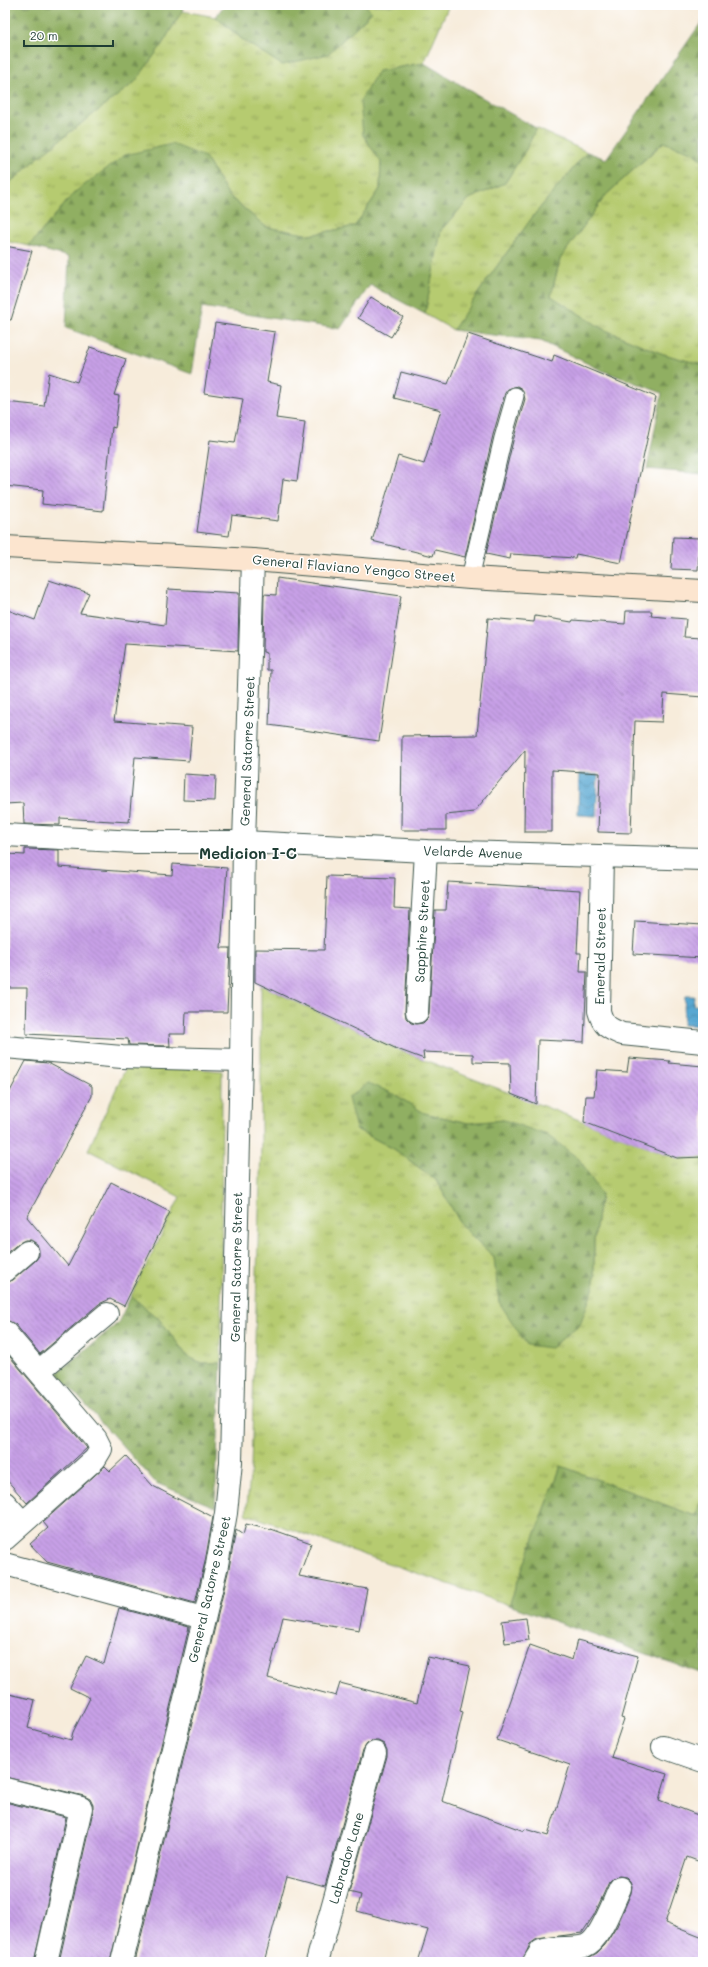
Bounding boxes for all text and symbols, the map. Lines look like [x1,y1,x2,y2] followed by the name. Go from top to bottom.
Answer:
[24,22,113,48] scale bar
[30,27,58,43] text: 20 m
[252,550,457,585] street label: General Flaviano Yengco Street
[235,675,258,826] street label: General Satorre Street
[423,841,523,862] street label: Velarde Avenue
[199,843,297,863] district label: Medicion I-C
[410,879,433,983] street label: Sapphire Street
[590,907,609,1005] street label: Emerald Street
[226,1191,245,1342] street label: General Satorre Street
[183,1513,234,1664] street label: General Satorre Street
[324,1810,367,1906] street label: Labrador Lane

